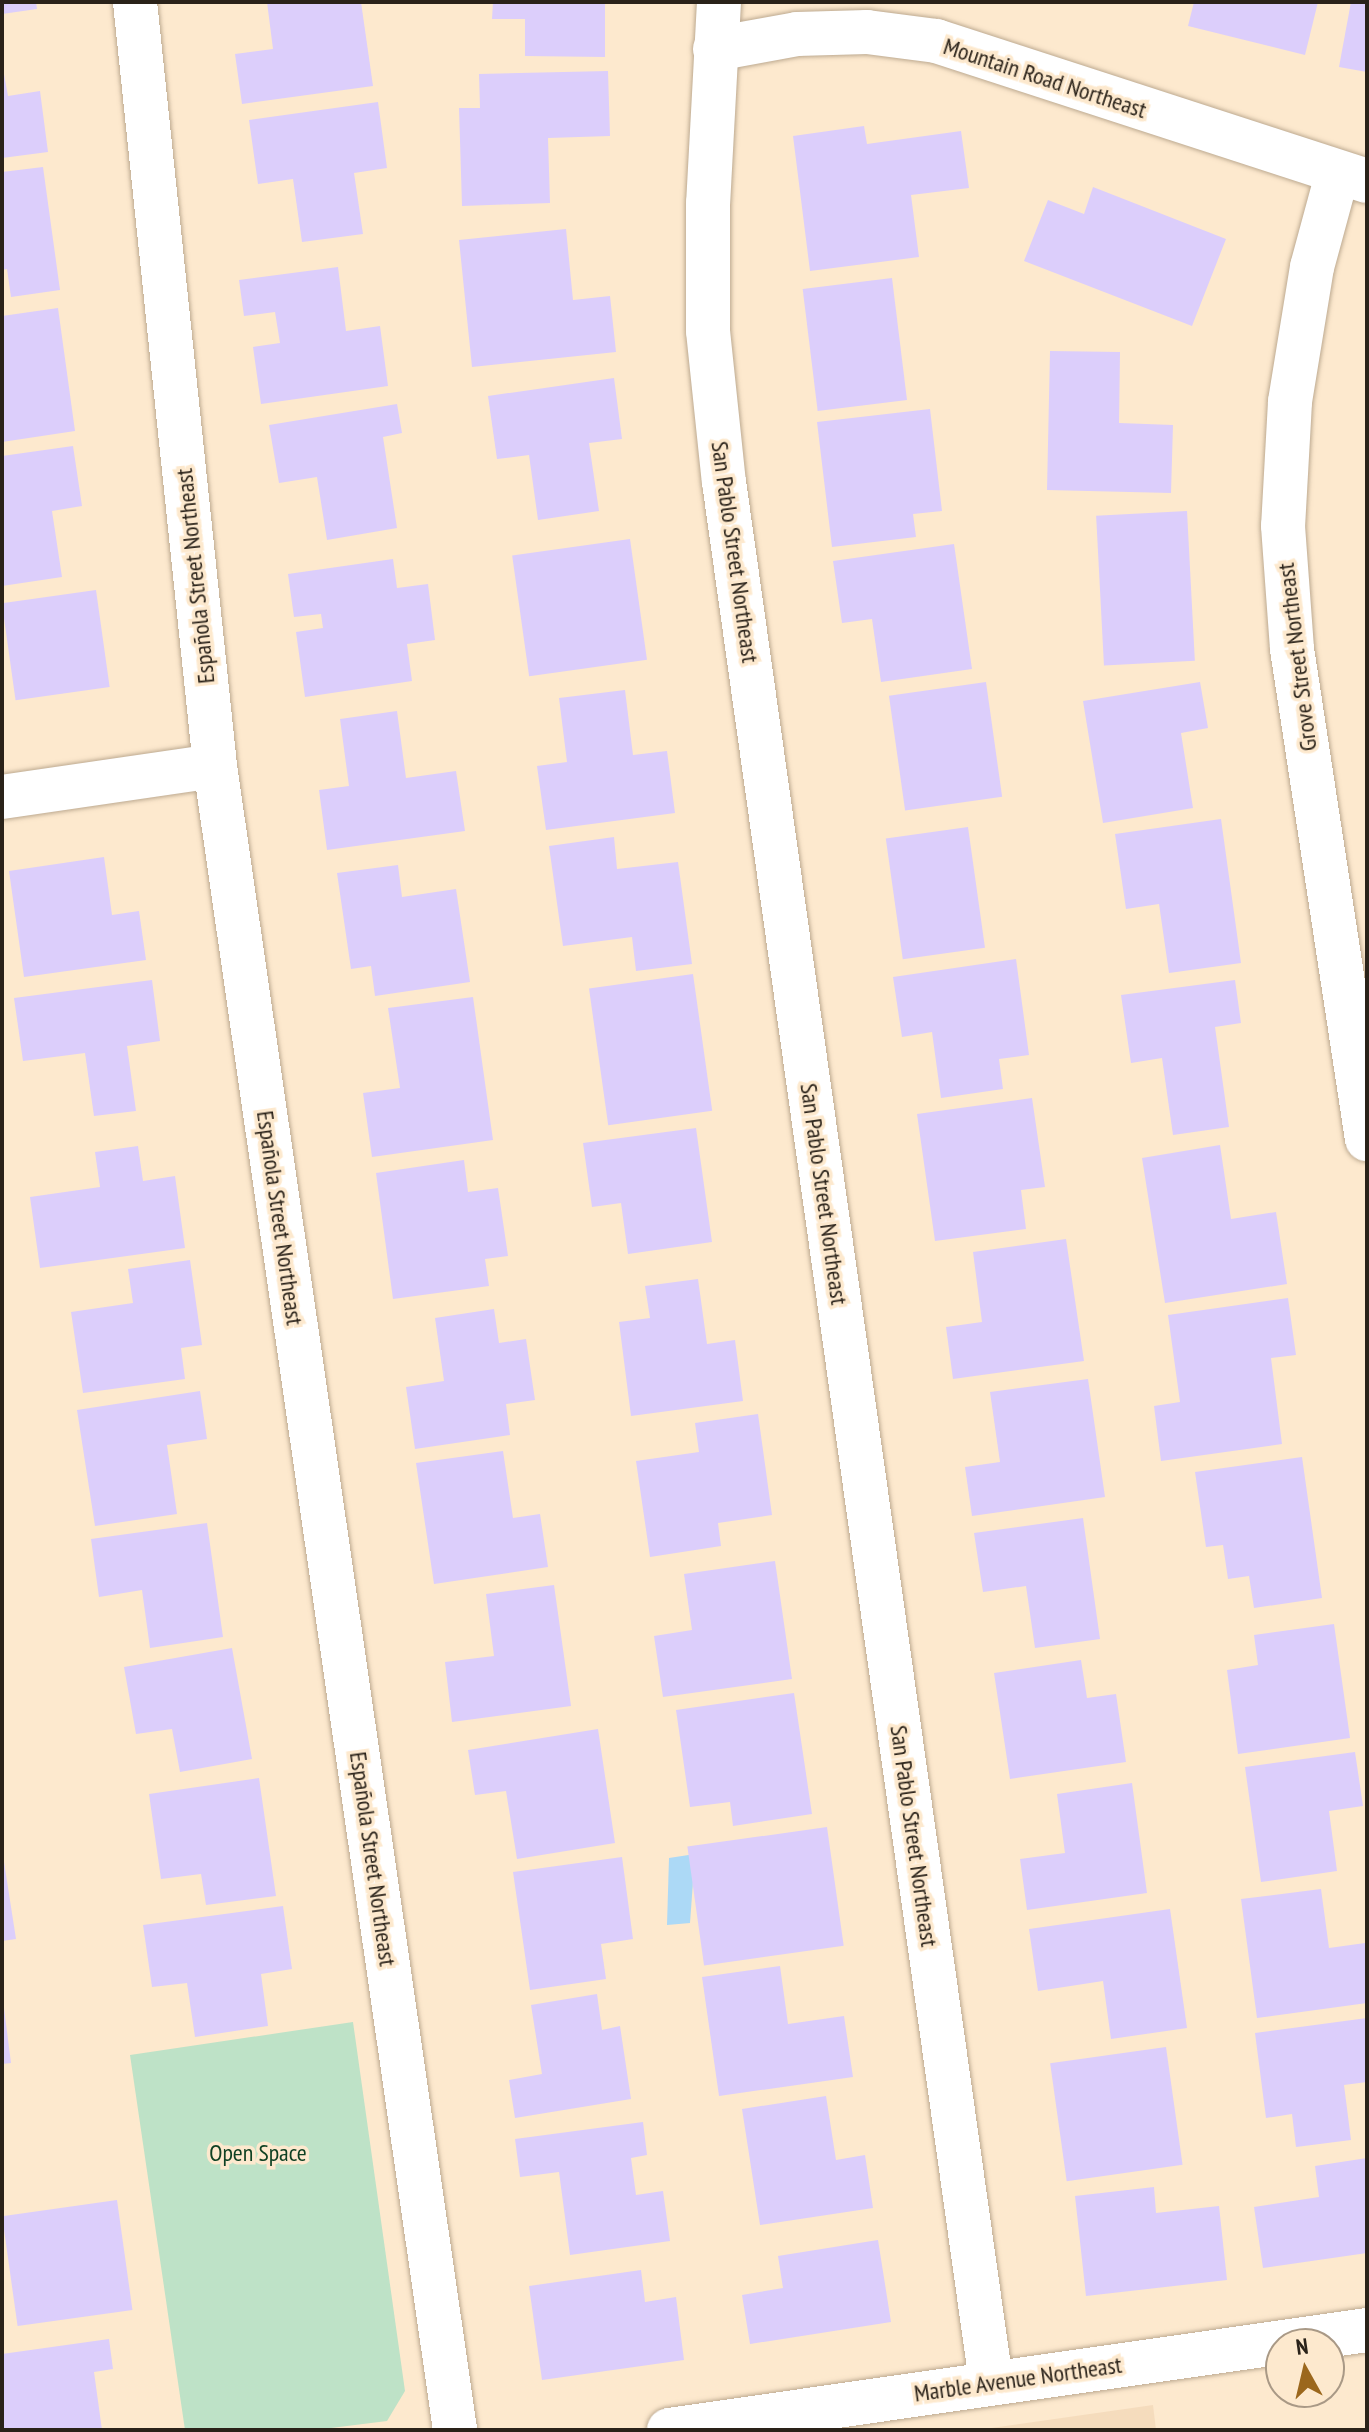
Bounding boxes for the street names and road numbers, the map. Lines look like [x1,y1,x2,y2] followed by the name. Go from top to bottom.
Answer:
[940,32,1150,124] street label: Mountain Road Northeast
[705,439,765,665] street label: San Pablo Street Northeast
[169,467,221,685] street label: Española Street Northeast
[1271,561,1323,753] street label: Grove Street Northeast
[794,1081,854,1307] street label: San Pablo Street Northeast
[251,1109,309,1327] street label: Española Street Northeast
[884,1723,944,1949] street label: San Pablo Street Northeast
[344,1750,402,1968] street label: Española Street Northeast
[912,2350,1124,2408] street label: Marble Avenue Northeast

